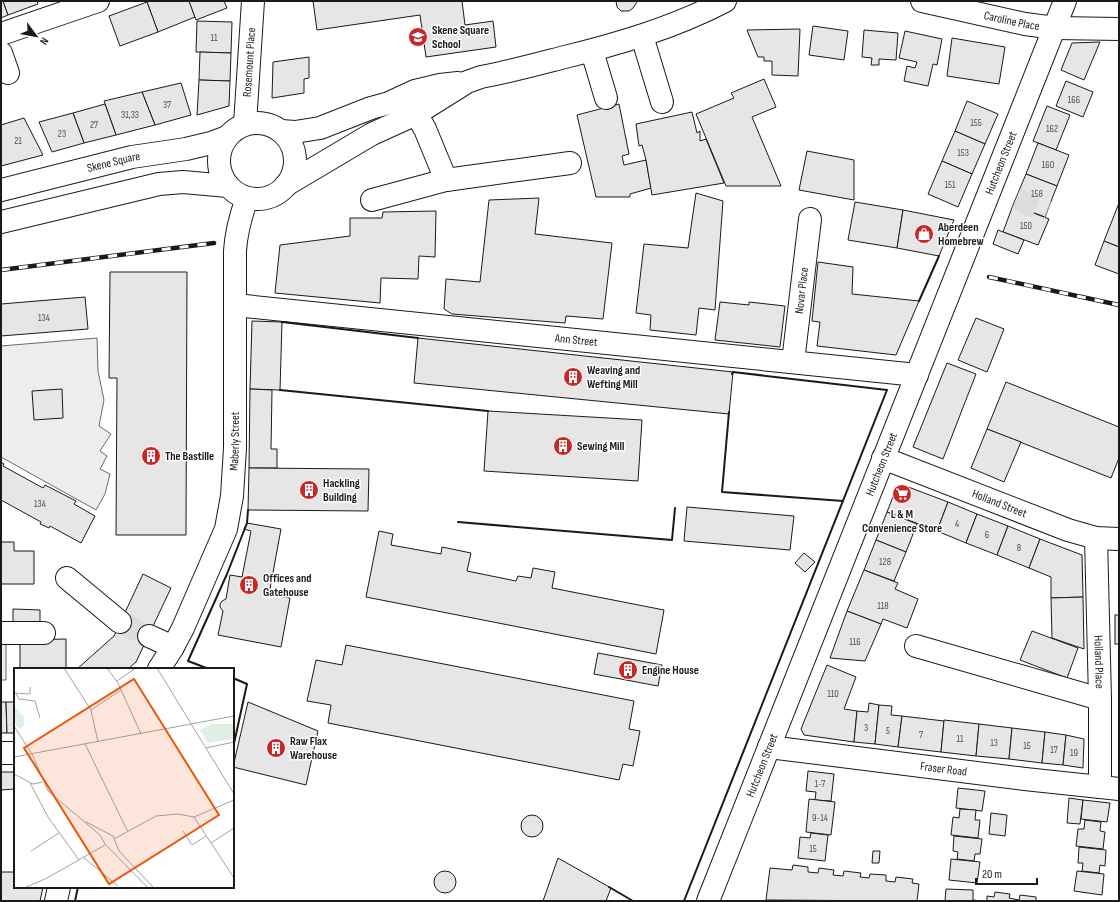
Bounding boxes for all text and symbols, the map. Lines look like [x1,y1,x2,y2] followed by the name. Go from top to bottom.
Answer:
[982,8,1041,34] street label: Caroline Place
[16,16,56,56] north arrow
[432,23,489,52] place label: Skene Square School
[407,26,429,48] school or university icon: Skene Square School
[240,27,259,97] street label: Rosemount Place
[211,32,218,44] house number: 11
[37,35,51,47] text: N
[1068,94,1080,106] house number: 166
[163,99,171,111] house number: 37
[121,109,139,121] house number: 31,33
[970,117,982,129] house number: 155
[90,119,98,131] house number: 27
[1046,123,1058,135] house number: 162
[58,128,66,140] house number: 23
[982,129,1021,197] street label: Hutcheon Street
[14,135,22,147] house number: 21
[957,147,969,159] house number: 153
[86,149,141,176] street label: Skene Square
[1042,159,1054,171] house number: 160
[944,179,956,191] house number: 151
[1031,188,1043,200] house number: 158
[937,220,985,249] place label: Aberdeen Homebrew
[1020,220,1032,232] house number: 150
[913,223,935,245] shop icon: Aberdeen Homebrew
[792,266,812,315] street label: Novar Place
[38,312,50,324] house number: 134
[553,331,599,350] street label: Ann Street
[587,363,640,392] place label: Weaving and Wefting Mill
[562,366,584,388] building icon: Weaving and Wefting Mill
[227,411,243,471] street label: Maberly Street
[862,430,901,498] street label: Hutcheon Street
[552,435,574,457] building icon: Sewing Mill
[577,439,624,454] place label: Sewing Mill
[140,445,162,467] building icon: The Bastille
[165,449,214,464] place label: The Bastille
[323,476,360,505] place label: Hackling Building
[298,479,320,501] building icon: Hackling Building
[891,483,913,505] supermarket icon: L & M Convenience Store
[970,486,1029,521] street label: Holland Street
[34,498,46,510] house number: 134
[862,507,942,536] place label: L & M Convenience Store
[955,518,959,530] house number: 4
[985,529,989,541] house number: 6
[1017,542,1021,554] house number: 8
[879,556,891,568] house number: 128
[263,571,311,600] place label: Offices and Gatehouse
[238,574,260,596] building icon: Offices and Gatehouse
[877,600,889,612] house number: 118
[1090,635,1107,689] street label: Holland Place
[849,636,861,648] house number: 116
[617,659,639,681] building icon: Engine House
[642,663,699,678] place label: Engine House
[14,668,234,888] inset map
[827,688,839,700] house number: 110
[864,722,868,734] house number: 3
[886,725,890,737] house number: 5
[919,729,923,741] house number: 7
[743,731,782,799] street label: Hutcheon Street
[957,733,964,745] house number: 11
[290,734,337,763] place label: Raw Flax Warehouse
[265,737,287,759] building icon: Raw Flax Warehouse
[990,737,998,749] house number: 13
[1023,740,1031,752] house number: 15
[1050,744,1058,756] house number: 17
[1070,747,1078,759] house number: 19
[919,759,968,780] street label: Fraser Road
[815,778,825,790] house number: 1-7
[812,812,828,824] house number: 9-14
[809,843,817,855] house number: 15
[976,860,1037,886] scale bar
[982,867,1002,882] text: 20 m

